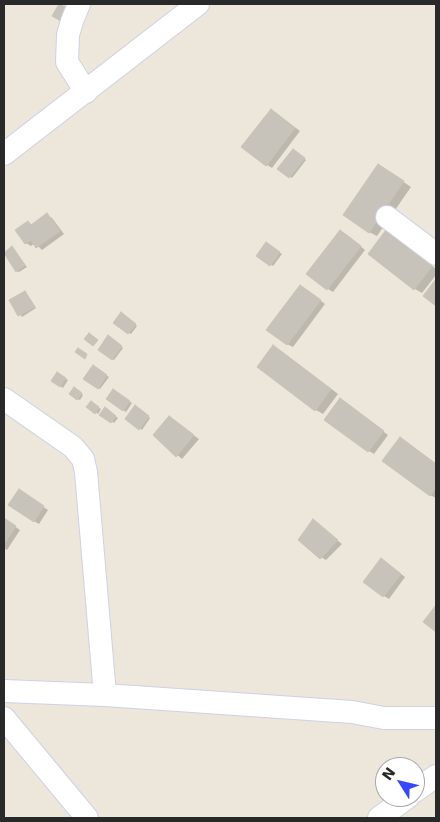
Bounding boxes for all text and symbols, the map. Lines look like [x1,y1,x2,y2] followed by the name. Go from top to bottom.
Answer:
[375,757,425,807] north arrow
[379,764,399,783] text: N

